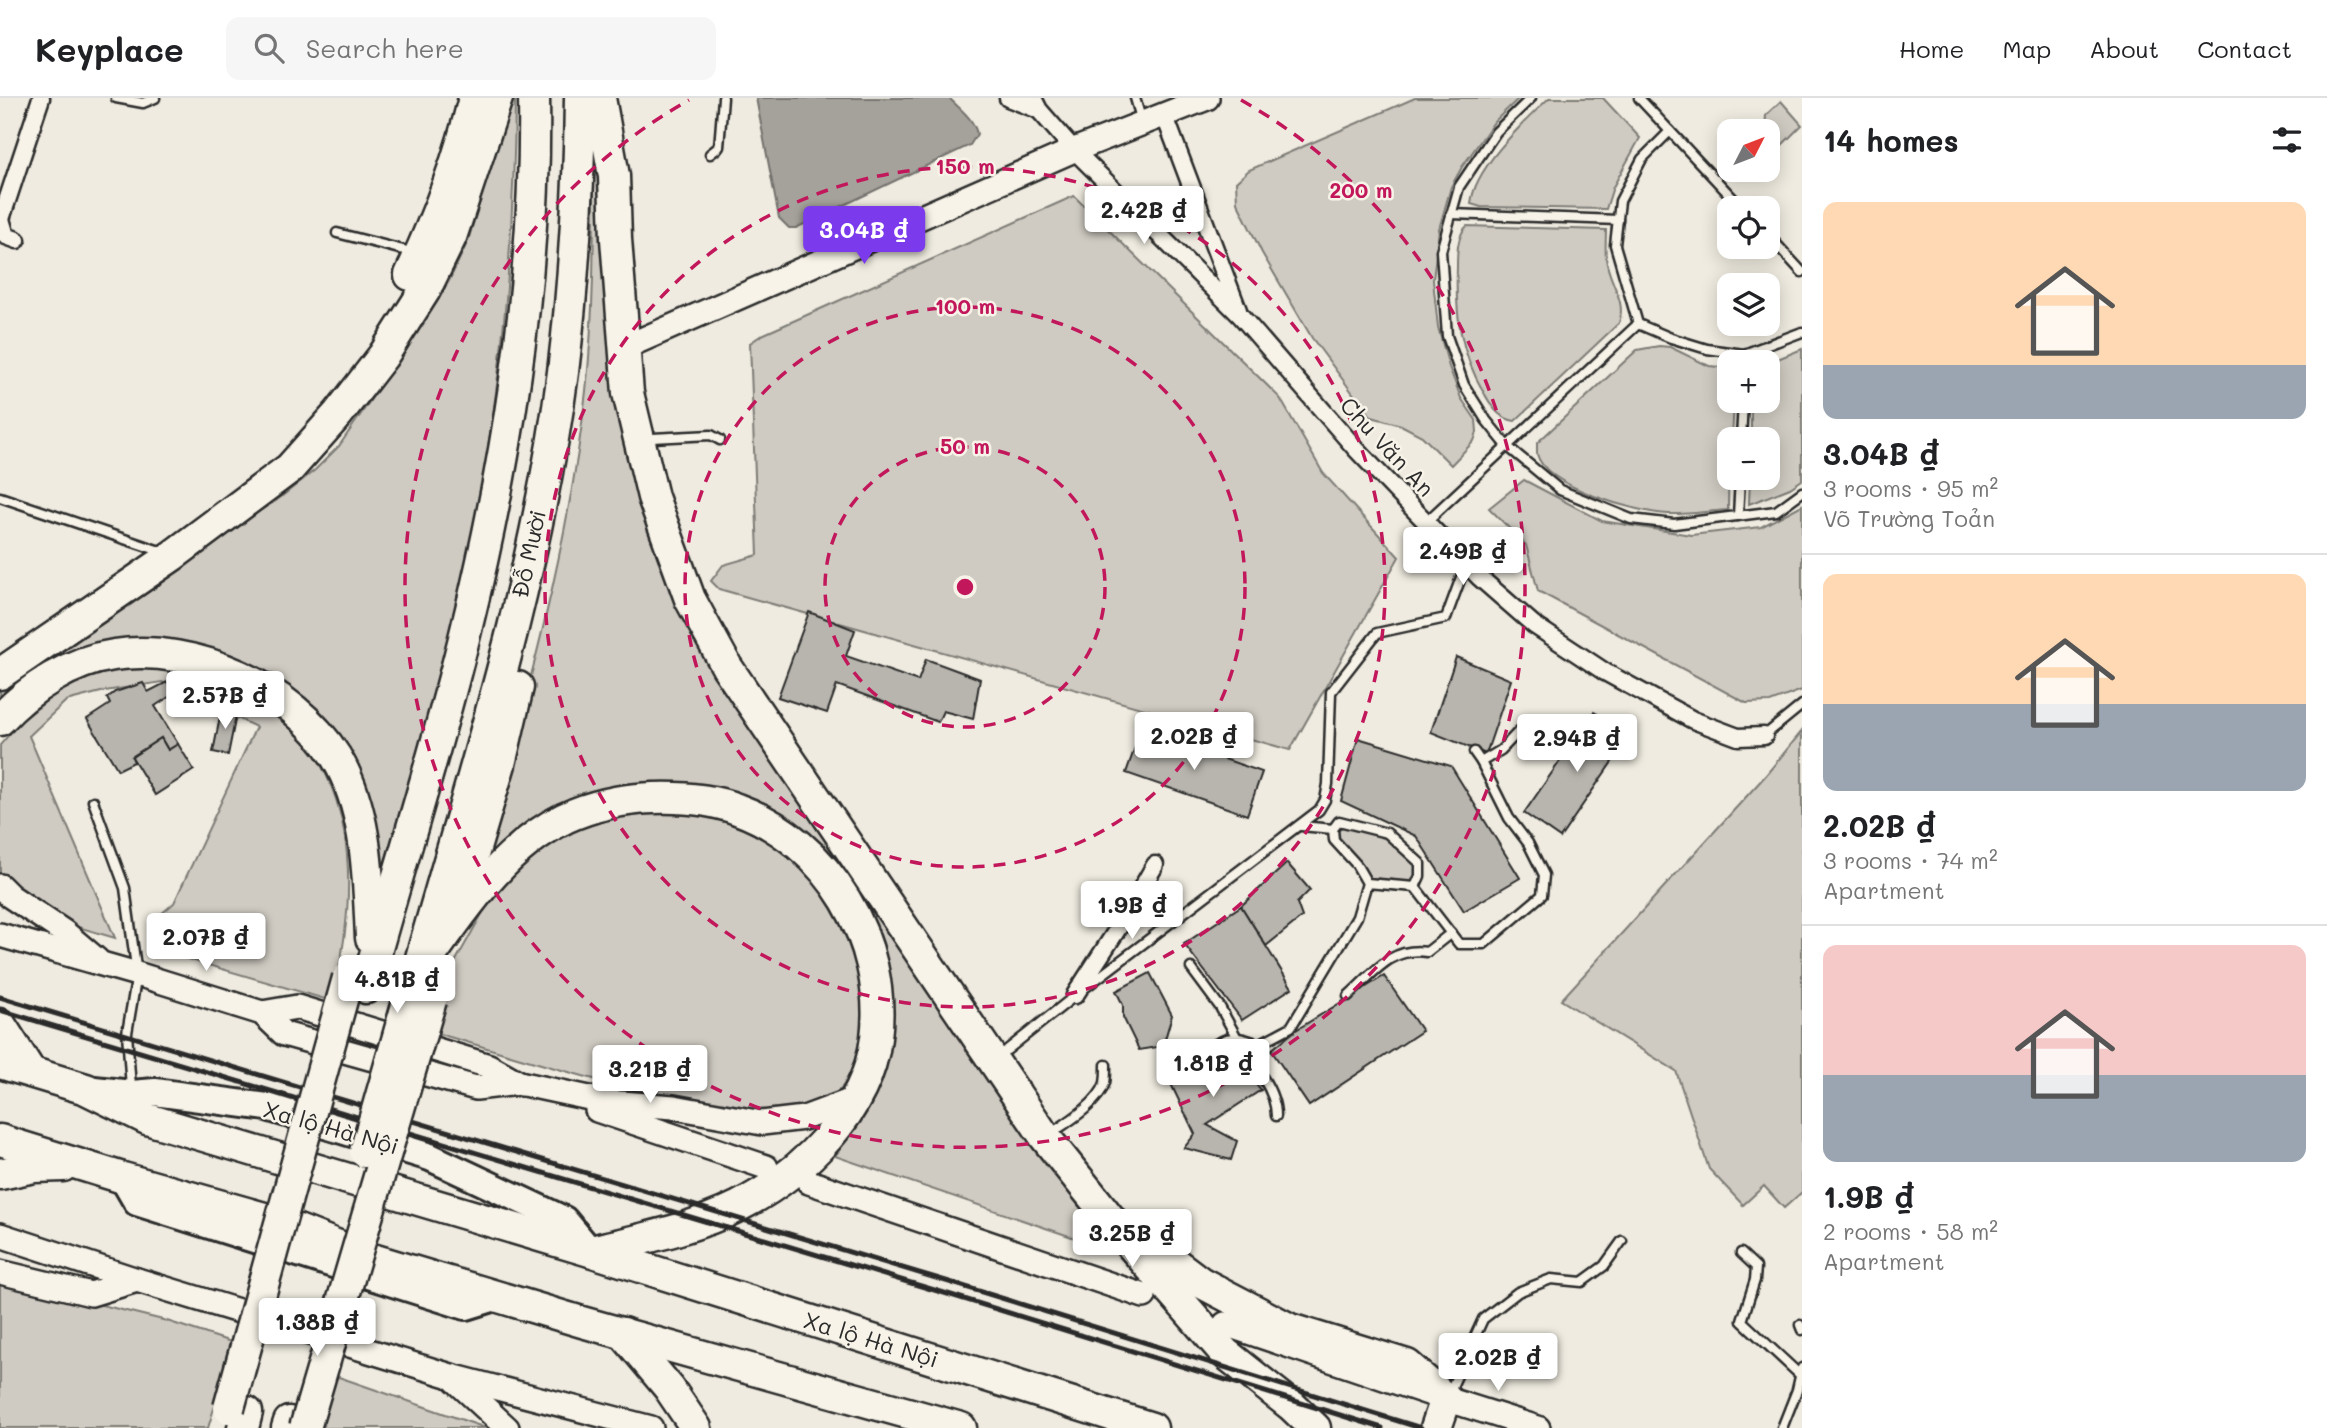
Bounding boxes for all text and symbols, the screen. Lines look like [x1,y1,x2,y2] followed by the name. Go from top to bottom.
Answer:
[226,17,716,80] search box
[35,27,184,70] text: Keyplace
[250,29,288,67] icon: search
[306,31,464,65] text: Search here
[1899,33,1964,64] text: Home
[2002,33,2051,64] text: Map
[2089,33,2159,64] text: About
[2197,33,2292,64] text: Contact
[1717,119,1780,182] north arrow
[1717,119,1780,490] map controls
[1823,120,1959,160] text: 14 homes
[2268,121,2306,159] icon: filters
[935,152,995,179] text: 150 m
[1330,176,1392,203] text: 200 m
[1079,186,1209,246] pin: 2.42B ₫
[1101,194,1187,224] text: 2.42B ₫
[1717,196,1780,259] button: locate
[799,206,929,266] pin: 3.04B ₫
[819,214,909,244] text: 3.04B ₫
[2002,248,2128,374] icon: home
[1717,273,1780,336] button: layers
[935,292,995,319] text: 100 m
[1717,350,1780,413] button: +
[1334,390,1441,502] street label: Chu Văn An
[1717,427,1780,490] button: −
[940,432,990,459] text: 50 m
[1823,433,1940,473] text: 3.04B ₫
[1823,473,1998,503] text: 3 rooms · 95 m²
[1823,503,1995,533] text: Võ Trường Toản
[504,507,552,601] street label: Đỗ Mười
[1398,528,1528,587] pin: 2.49B ₫
[1419,535,1507,565] text: 2.49B ₫
[953,575,977,599] centre of rings
[2002,620,2128,746] icon: home
[160,672,290,731] pin: 2.57B ₫
[182,679,268,709] text: 2.57B ₫
[1129,712,1259,772] pin: 2.02B ₫
[1512,714,1642,774] pin: 2.94B ₫
[1151,720,1237,750] text: 2.02B ₫
[1533,722,1621,752] text: 2.94B ₫
[1823,805,1936,845] text: 2.02B ₫
[1823,845,1998,875] text: 3 rooms · 74 m²
[1823,875,1945,905] text: Apartment
[1075,882,1189,941] pin: 1.9B ₫
[1097,889,1167,919] text: 1.9B ₫
[141,914,271,973] pin: 2.07B ₫
[163,921,249,951] text: 2.07B ₫
[332,956,462,1015] pin: 4.81B ₫
[354,963,440,993] text: 4.81B ₫
[2002,991,2128,1117] icon: home
[1148,1040,1278,1099] pin: 1.81B ₫
[585,1046,715,1105] pin: 3.21B ₫
[1172,1047,1254,1077] text: 1.81B ₫
[608,1053,692,1083] text: 3.21B ₫
[260,1093,402,1161] street label: Xa lộ Hà Nội
[1823,1176,1915,1216] text: 1.9B ₫
[1067,1210,1197,1269] pin: 3.25B ₫
[1823,1216,1998,1246] text: 2 rooms · 58 m²
[1089,1217,1175,1247] text: 3.25B ₫
[1823,1246,1945,1276] text: Apartment
[252,1298,382,1358] pin: 1.38B ₫
[800,1304,942,1374] street label: Xa lộ Hà Nội
[275,1306,359,1336] text: 1.38B ₫
[1433,1334,1563,1393] pin: 2.02B ₫
[1455,1341,1541,1371] text: 2.02B ₫

